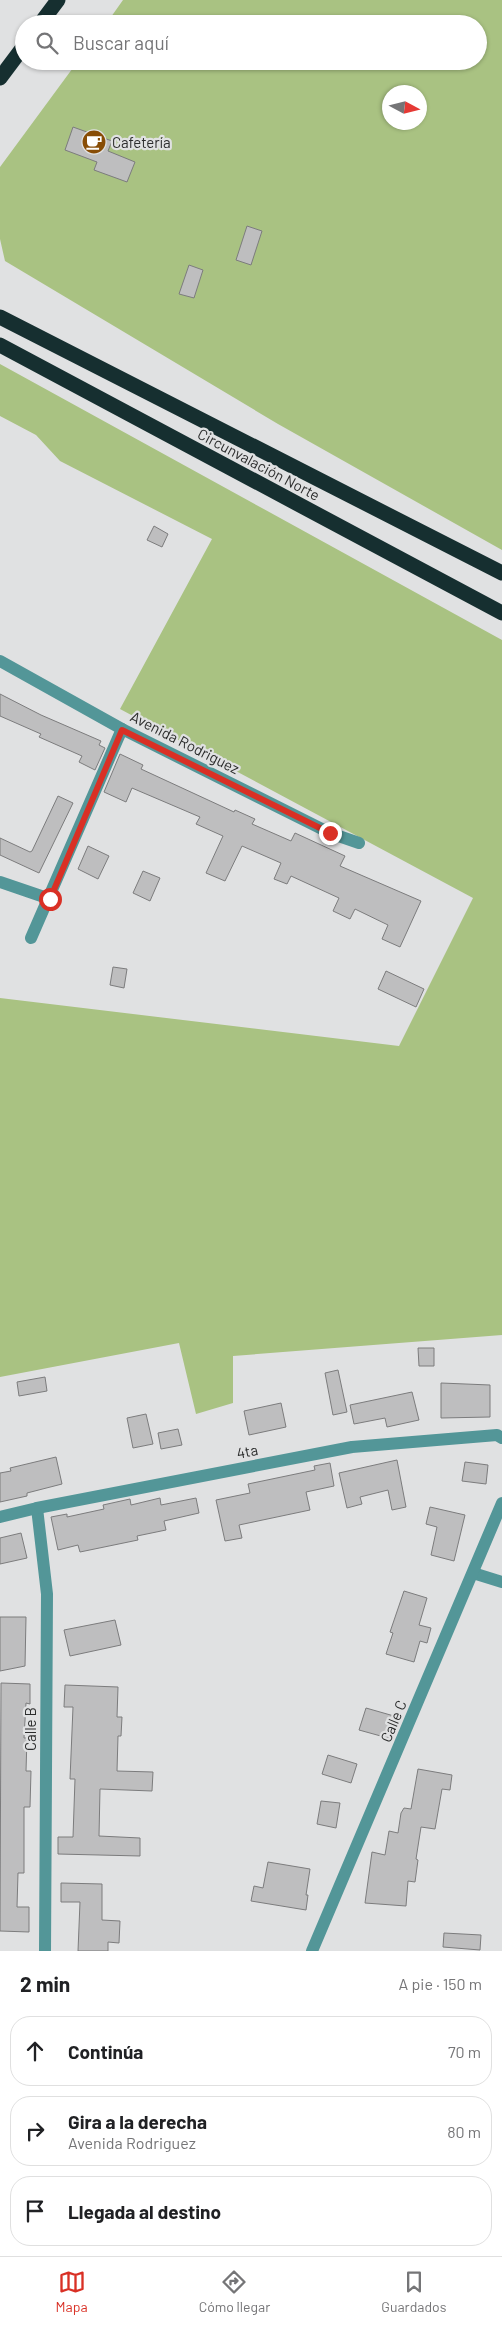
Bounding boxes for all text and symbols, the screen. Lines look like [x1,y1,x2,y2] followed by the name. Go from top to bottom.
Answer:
[15,15,487,70] search box
[33,29,61,57] icon: search
[73,31,169,54] text: Buscar aquí
[382,85,427,130] north arrow
[81,129,107,155] cafe icon: Cafetería
[112,133,171,151] place label: Cafetería
[195,424,323,504] street label: Circunvalación Norte
[128,707,243,777] street label: Avenida Rodriguez
[319,822,342,845] route end
[39,888,62,911] route start
[235,1440,259,1462] street label: 4ta
[376,1697,410,1745] street label: Calle C
[21,1707,39,1751] street label: Calle B
[20,1971,70,1996] text: 2 min
[399,1974,482,1993] text: A pie · 150 m
[21,2037,49,2065] icon: ahead
[68,2040,143,2063] text: Continúa
[448,2042,481,2061] text: 70 m
[68,2110,207,2133] text: Gira a la derecha
[21,2117,49,2145] icon: right
[447,2122,481,2141] text: 80 m
[68,2133,196,2152] text: Avenida Rodriguez
[21,2197,49,2225] icon: arrive
[68,2200,221,2223] text: Llegada al destino
[56,2268,88,2315] tab: Mapa
[199,2268,270,2315] tab: Cómo llegar
[381,2268,446,2315] tab: Guardados

